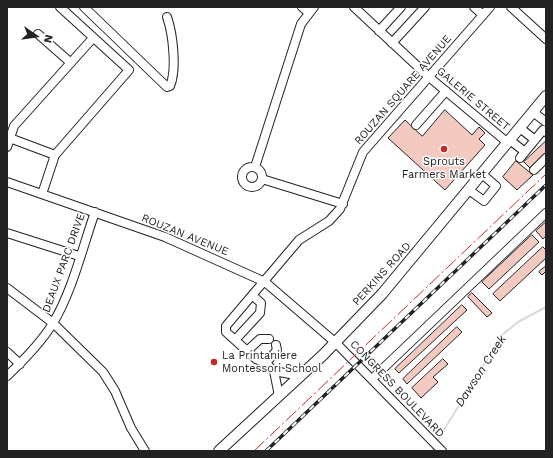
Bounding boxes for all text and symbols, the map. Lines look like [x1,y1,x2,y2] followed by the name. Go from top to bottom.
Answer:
[16,16,56,56] north arrow
[352,32,454,148] street label: ROUZAN SQUARE AVENUE
[41,33,55,44] text: N
[434,65,512,133] street label: GALERIE STREET
[439,144,449,154] marker: Sprouts Farmers Market
[402,155,486,181] place label: Sprouts Farmers Market
[139,211,231,259] street label: ROUZAN AVENUE
[40,212,88,314] street label: DEAUX PARC DRIVE
[350,240,414,308] street label: PERKINS ROAD
[452,332,510,410] water label: Dawson Creek
[347,338,447,440] street label: CONGRESS BOULEVARD
[222,349,322,375] place label: La Printaniere Montessori School
[209,357,219,367] marker: La Printaniere Montessori School

